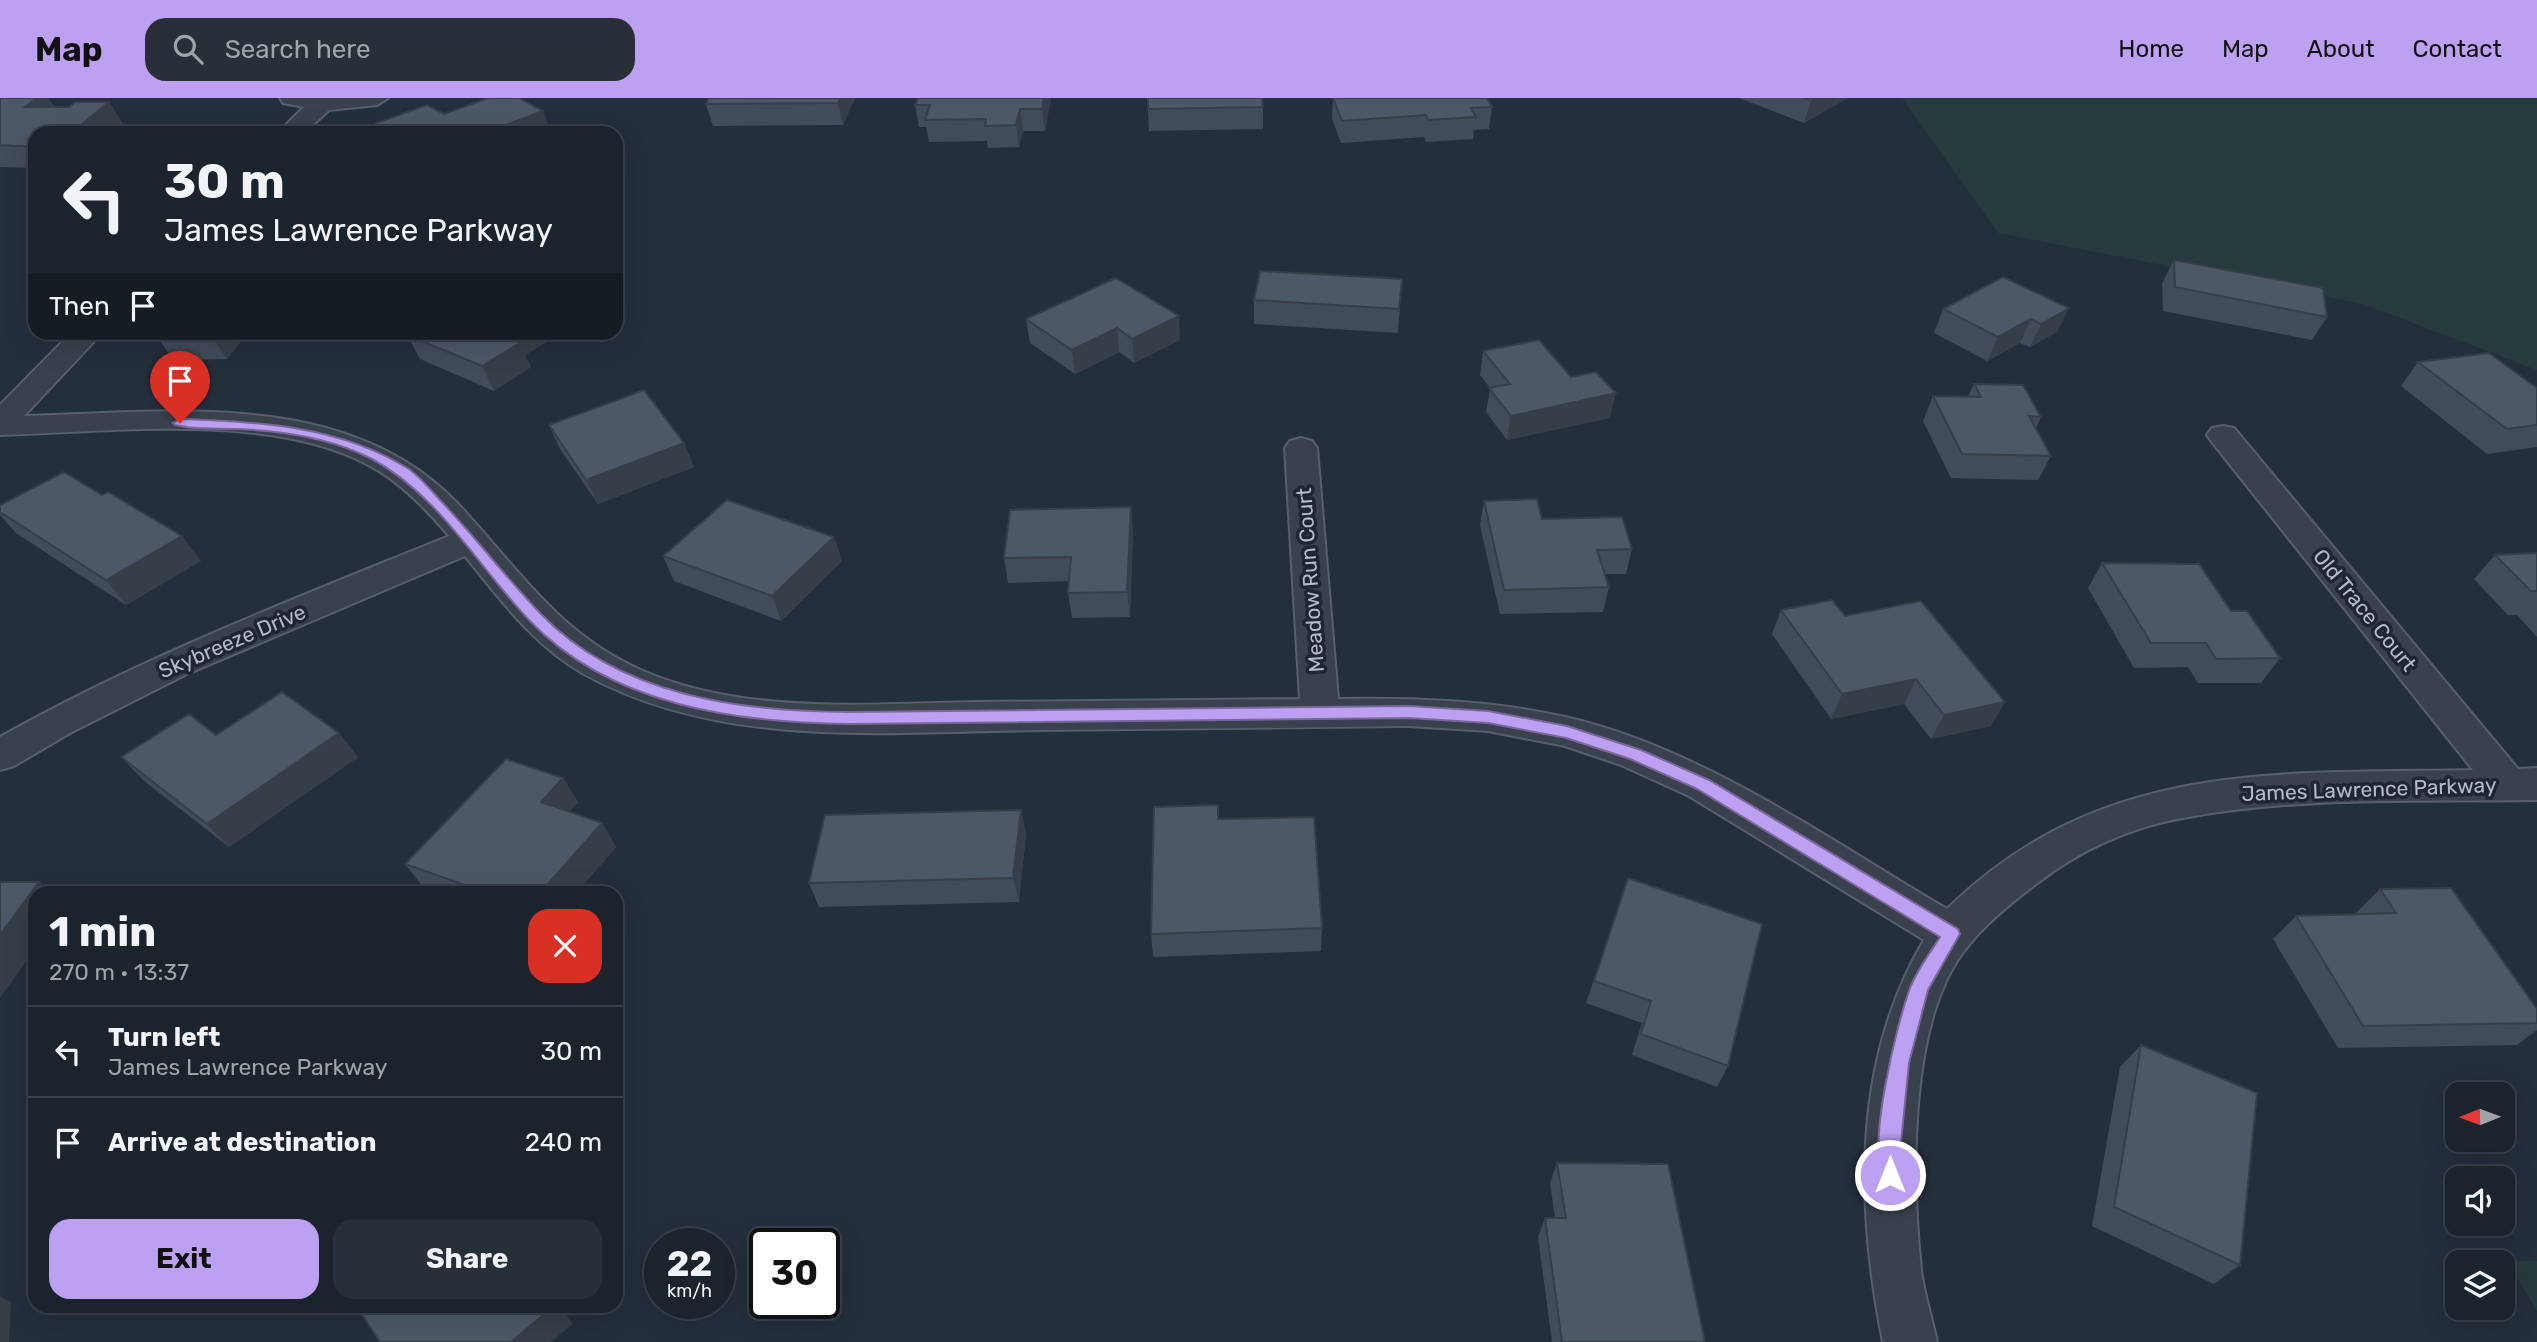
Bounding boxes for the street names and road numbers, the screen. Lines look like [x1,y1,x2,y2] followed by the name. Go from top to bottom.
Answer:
[1291,487,1329,673] street label: Meadow Run Court
[2308,544,2422,676] street label: Old Trace Court
[155,599,309,683] street label: Skybreeze Drive
[2241,772,2497,806] street label: James Lawrence Parkway

